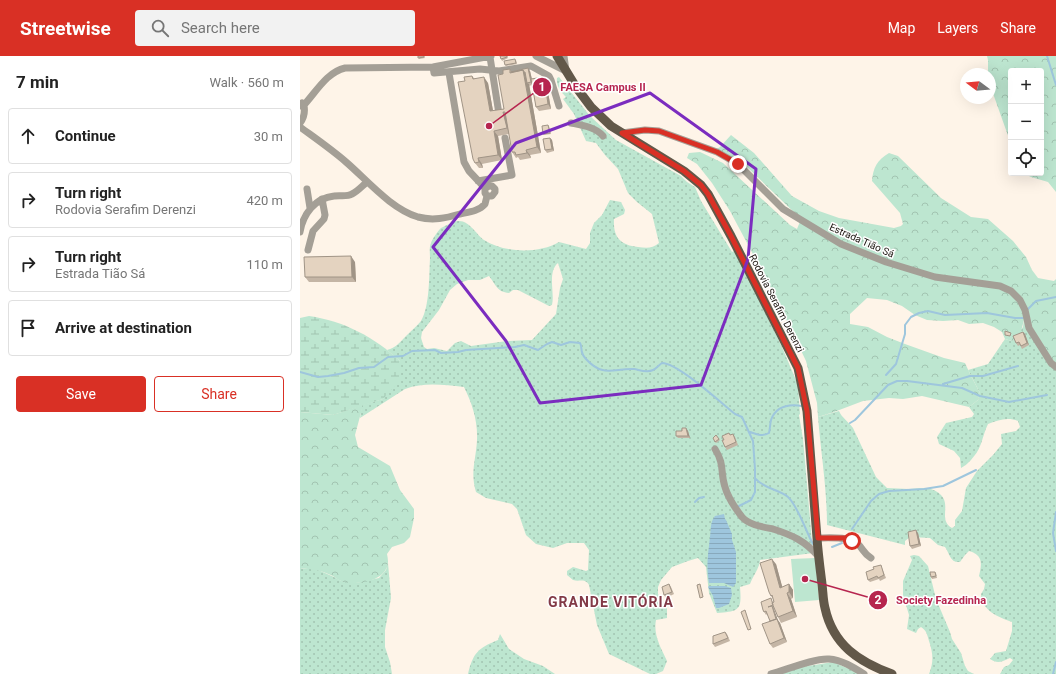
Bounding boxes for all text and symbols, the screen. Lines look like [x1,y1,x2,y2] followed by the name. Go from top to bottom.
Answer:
[135,10,415,46] search box
[20,17,111,40] text: Streetwise
[149,17,171,39] icon: search
[181,19,260,37] text: Search here
[888,20,915,36] text: Map
[937,20,978,36] text: Layers
[1000,20,1036,36] text: Share
[960,68,996,104] north arrow
[1008,68,1044,176] map controls
[1008,68,1044,104] button: +
[16,72,59,92] text: 7 min
[209,75,284,90] text: Walk · 560 m
[532,76,654,99] callout: FAESA Campus II
[539,80,545,94] text: 1
[560,81,646,94] text: FAESA Campus II
[1008,104,1044,140] button: −
[17,125,39,147] icon: ahead
[55,127,116,145] text: Continue
[254,129,283,144] text: 30 m
[1008,140,1044,176] button: locate
[729,155,747,173] route end
[55,184,121,202] text: Turn right
[17,189,39,211] icon: right
[246,193,283,208] text: 420 m
[55,202,196,217] text: Rodovia Serafim Derenzi
[828,221,896,260] street label: Estrada Tião Sá
[55,248,121,266] text: Turn right
[747,252,806,354] street label: Rodovia Serafim Derenzi
[17,253,39,275] icon: right
[246,257,283,272] text: 110 m
[55,266,145,281] text: Estrada Tião Sá
[17,317,39,339] icon: arrive
[55,319,192,337] text: Arrive at destination
[16,376,146,412] button: Save
[154,376,284,412] button: Share
[843,532,861,550] route start
[868,589,994,612] callout: Society Fazedinha
[548,593,674,610] district label: GRANDE VITÓRIA
[875,593,882,607] text: 2
[896,594,986,607] text: Society Fazedinha

